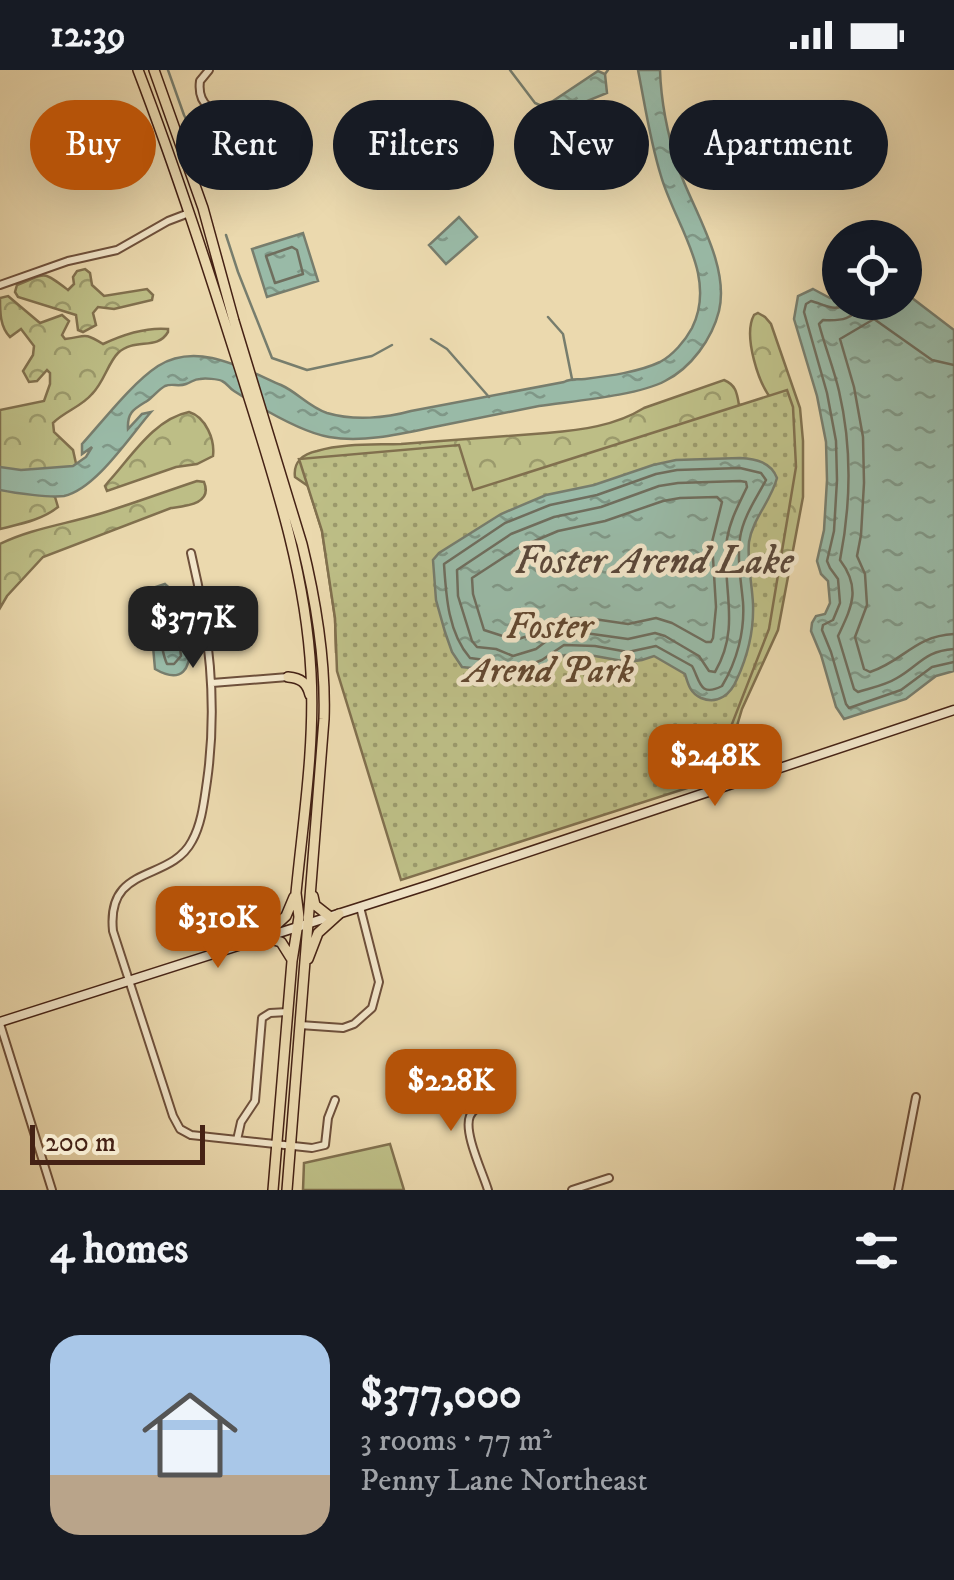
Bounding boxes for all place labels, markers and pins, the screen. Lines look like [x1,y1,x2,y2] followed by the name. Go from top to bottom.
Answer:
[123,586,263,671] pin: $377K
[645,724,785,809] pin: $248K
[148,886,288,971] pin: $310K
[381,1049,521,1134] pin: $228K

